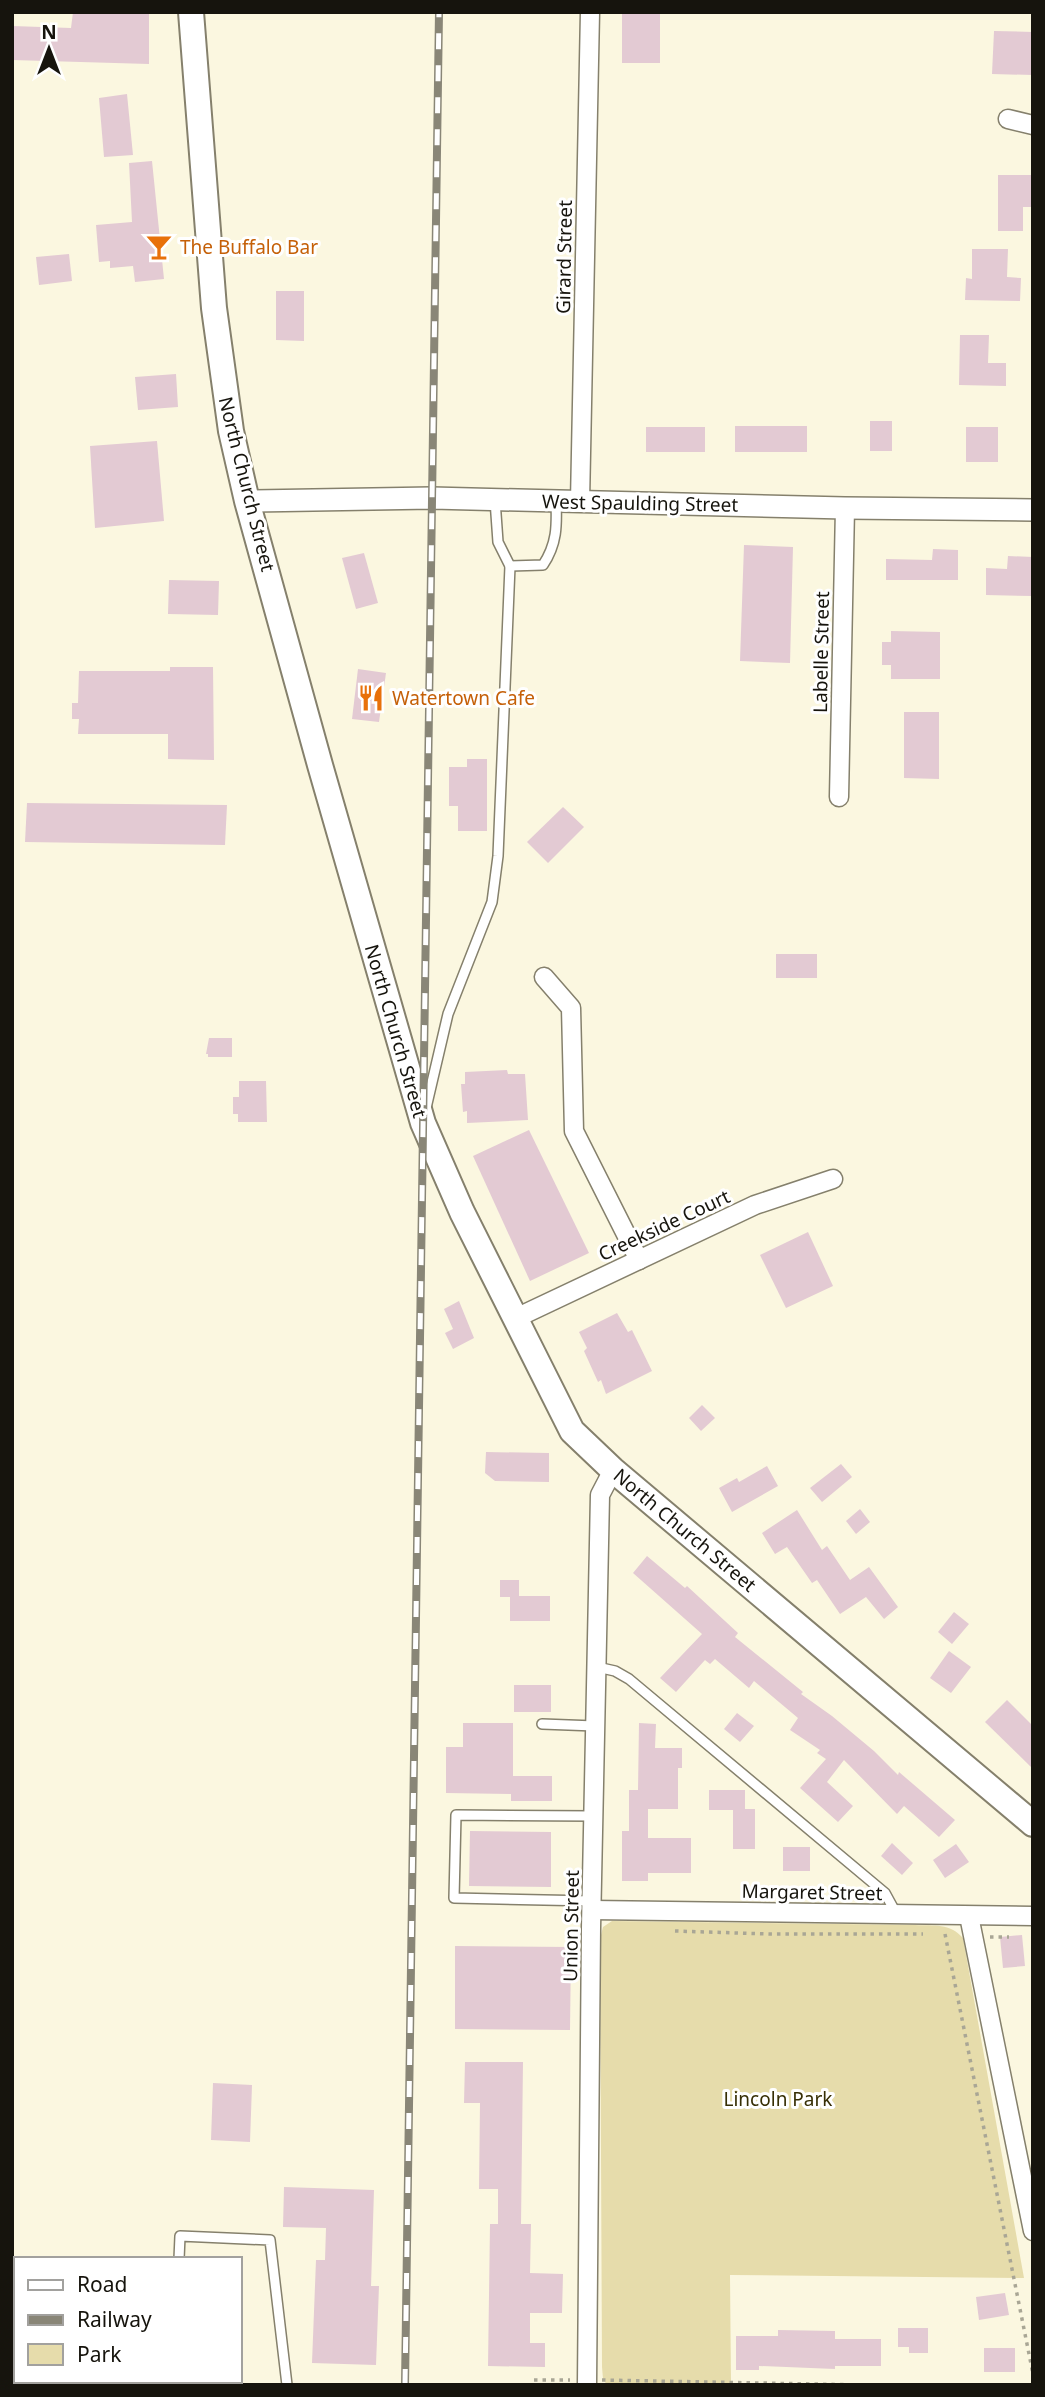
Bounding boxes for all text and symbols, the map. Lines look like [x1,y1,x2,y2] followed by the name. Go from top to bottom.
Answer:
[14,14,84,84] north arrow
[41,19,57,45] text: N
[550,200,578,314] street label: Girard Street
[144,232,174,262] bar icon: The Buffalo Bar
[180,234,318,260] place label: The Buffalo Bar
[213,394,281,574] street label: North Church Street
[542,488,739,518] street label: West Spaulding Street
[807,591,835,713] street label: Labelle Street
[356,683,386,713] restaurant icon: Watertown Cafe
[392,685,535,711] place label: Watertown Cafe
[359,941,433,1121] street label: North Church Street
[594,1183,734,1267] street label: Creekside Court
[608,1462,762,1598] street label: North Church Street
[557,1870,585,1982] street label: Union Street
[741,1878,883,1906] street label: Margaret Street
[724,2086,832,2112] park label: Lincoln Park
[14,2257,242,2383] legend
[77,2270,127,2298] text: Road
[77,2305,152,2333] text: Railway
[77,2340,122,2368] text: Park

